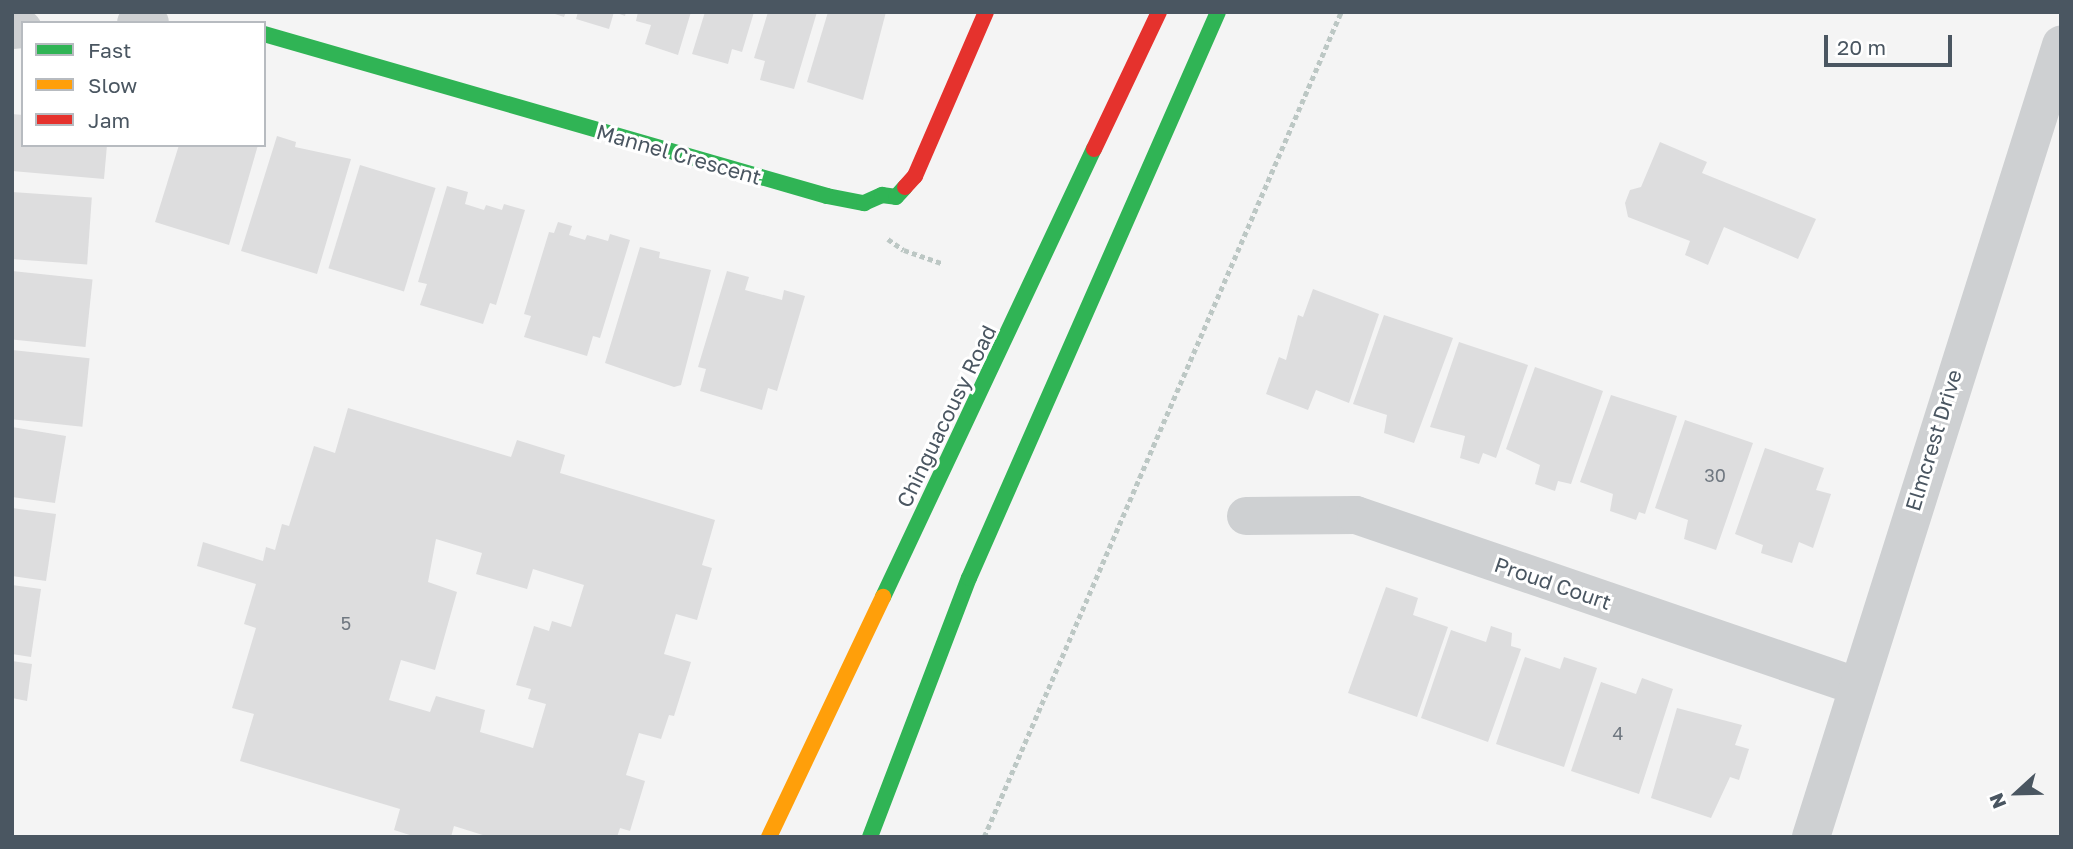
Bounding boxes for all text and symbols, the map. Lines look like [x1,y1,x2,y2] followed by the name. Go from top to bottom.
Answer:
[21,21,266,147] legend
[1828,21,1956,65] scale bar
[1837,34,1886,60] text: 20 m
[88,37,131,63] text: Fast
[88,72,137,98] text: Slow
[88,107,130,133] text: Jam
[594,118,764,190] street label: Mannel Crescent
[891,321,1001,511] street label: Chinguacousy Road
[1900,366,1966,514] street label: Elmcrest Drive
[1704,464,1726,486] house number: 30
[1491,551,1615,615] street label: Proud Court
[341,612,351,634] house number: 5
[1613,722,1623,744] house number: 4
[1982,758,2052,828] north arrow
[1984,790,2010,812] text: N

